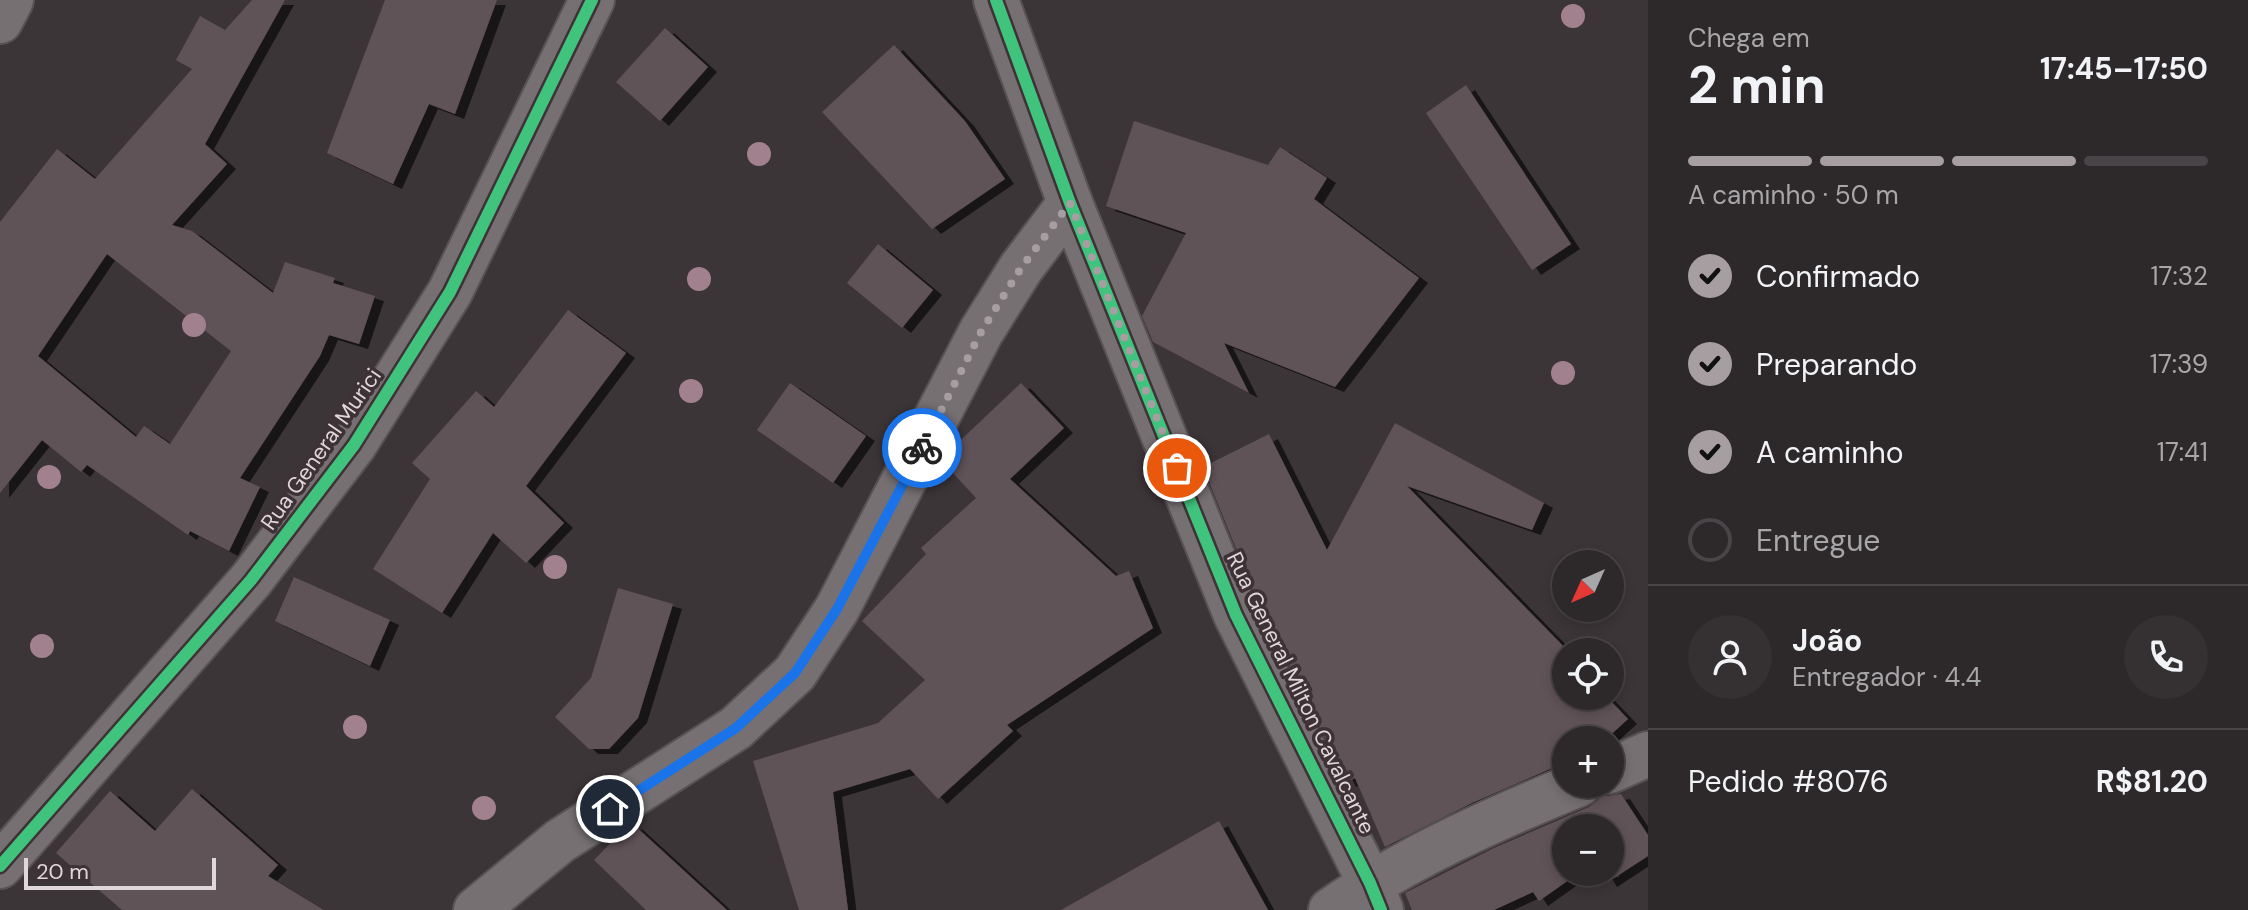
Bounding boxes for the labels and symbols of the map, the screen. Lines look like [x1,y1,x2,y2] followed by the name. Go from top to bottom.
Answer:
[254,362,388,536] street label: Rua General Murici
[882,408,962,488] courier
[1143,434,1211,502] pin
[1220,547,1382,839] street label: Rua General Milton Cavalcante
[1552,550,1624,622] north arrow
[576,775,644,843] pin
[24,854,216,890] scale bar

